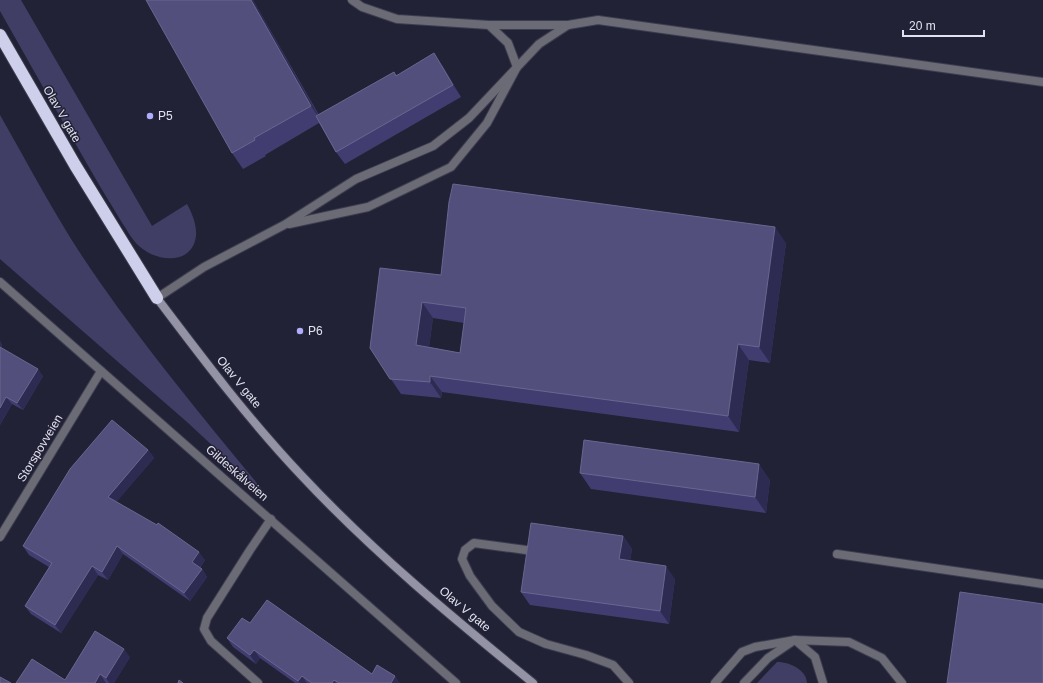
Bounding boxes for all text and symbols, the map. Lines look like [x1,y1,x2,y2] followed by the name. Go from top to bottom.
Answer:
[903,12,984,38] scale bar
[909,19,936,33] text: 20 m
[40,83,84,145] street label: Olav V gate
[158,109,173,123] place label: P5
[145,111,155,121] marker: P5
[308,324,323,338] place label: P6
[295,326,305,336] marker: P6
[214,353,264,411] street label: Olav V gate
[14,412,66,484] street label: Storspovveien
[203,442,271,504] street label: Gildeskålveien
[436,583,494,635] street label: Olav V gate

